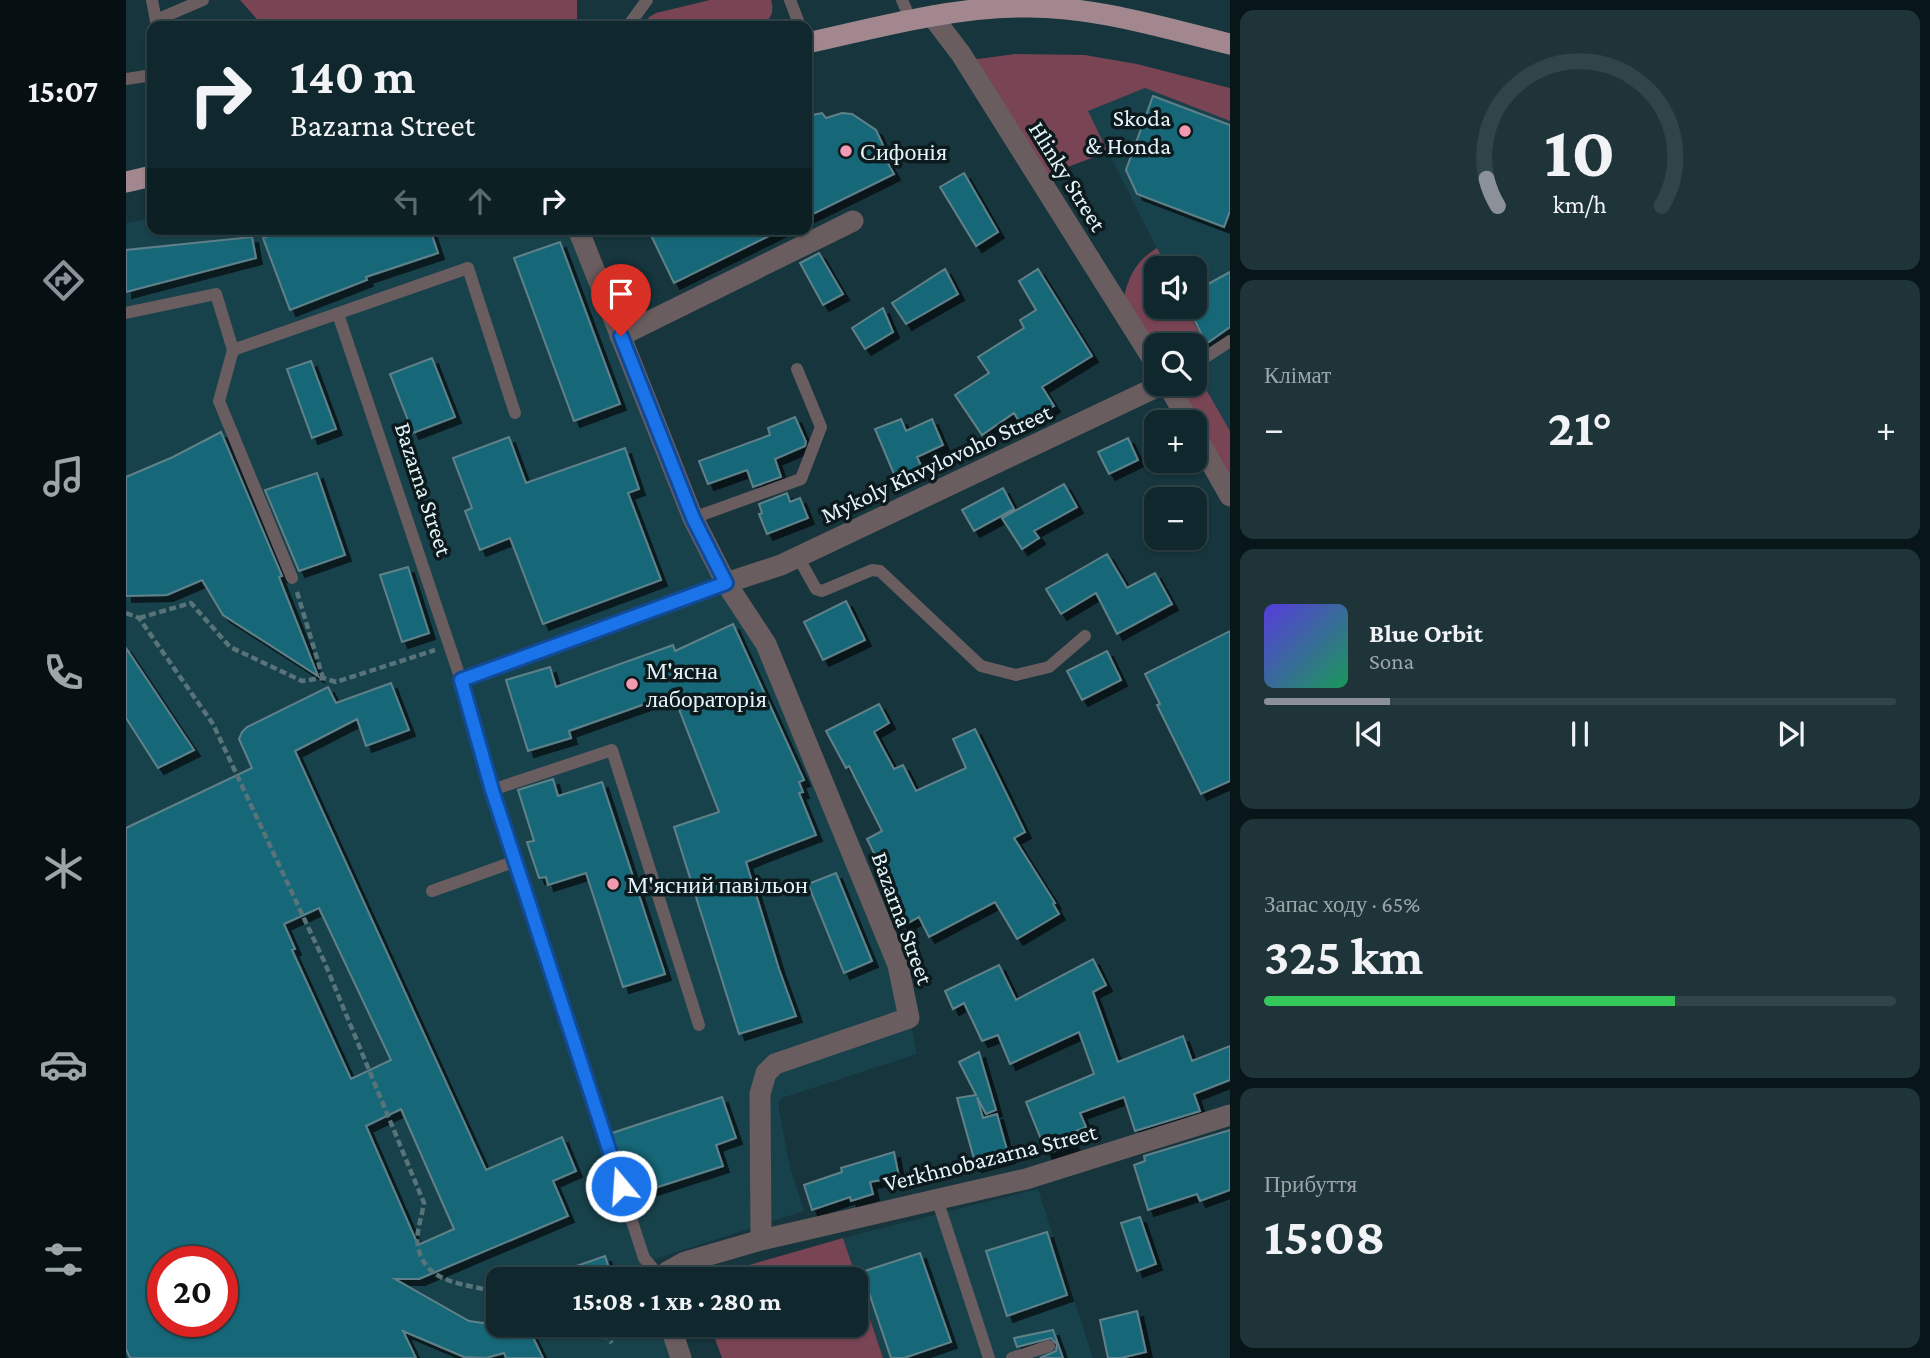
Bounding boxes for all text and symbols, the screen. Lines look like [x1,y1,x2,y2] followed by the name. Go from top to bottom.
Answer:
[175,49,266,140] icon: right
[290,49,415,104] text: 140 m
[28,73,98,109] text: 15:07
[1086,104,1171,159] place label: Skoda & Honda
[290,107,475,143] text: Bazarna Street
[1544,111,1616,192] text: 10
[1024,116,1113,237] street label: Hlinky Street
[1177,123,1193,139] marker: Skoda & Honda
[860,138,947,165] place label: Сифонія
[838,143,854,159] marker: Сифонія
[388,182,426,220] icon: left
[461,182,499,220] icon: ahead
[534,182,572,220] icon: right
[1553,191,1607,218] text: km/h
[39,256,88,305] icon: directions
[1144,256,1207,550] map controls
[1144,256,1207,319] button: sound
[591,264,651,336] pin
[602,275,640,313] icon: arrive
[1144,333,1207,396] button: search
[1264,362,1331,388] text: Клімат
[816,397,1057,528] street label: Mykoly Khvylovoho Street
[1548,398,1612,456] text: 21°
[1264,407,1284,449] text: −
[1876,407,1896,449] text: +
[1144,410,1207,473] button: +
[390,419,459,560] street label: Bazarna Street
[39,452,88,501] icon: music
[1144,487,1207,550] button: −
[1369,619,1483,648] text: Blue Orbit
[39,648,88,697] icon: phone
[1369,648,1414,674] text: Sona
[646,657,767,712] place label: М'ясна лабораторія
[624,676,640,692] marker: М'ясна лабораторія
[1350,715,1388,753] icon: previous
[1561,715,1599,753] icon: pause
[1772,715,1810,753] icon: next
[39,844,88,893] icon: climate
[867,848,940,989] street label: Bazarna Street
[627,871,808,898] place label: М'ясний павільон
[605,876,621,892] marker: М'ясний павільон
[1264,891,1420,917] text: Запас ходу · 65%
[1264,927,1423,985] text: 325 km
[39,1040,88,1089] icon: car
[881,1117,1100,1197] street label: Verkhnobazarna Street
[584,1149,658,1223] position arrow
[1264,1171,1357,1197] text: Прибуття
[1264,1207,1385,1265] text: 15:08
[39,1235,88,1284] icon: filters
[147,1246,238,1337] speed limit sign: 20
[573,1287,781,1316] text: 15:08 · 1 хв · 280 m

